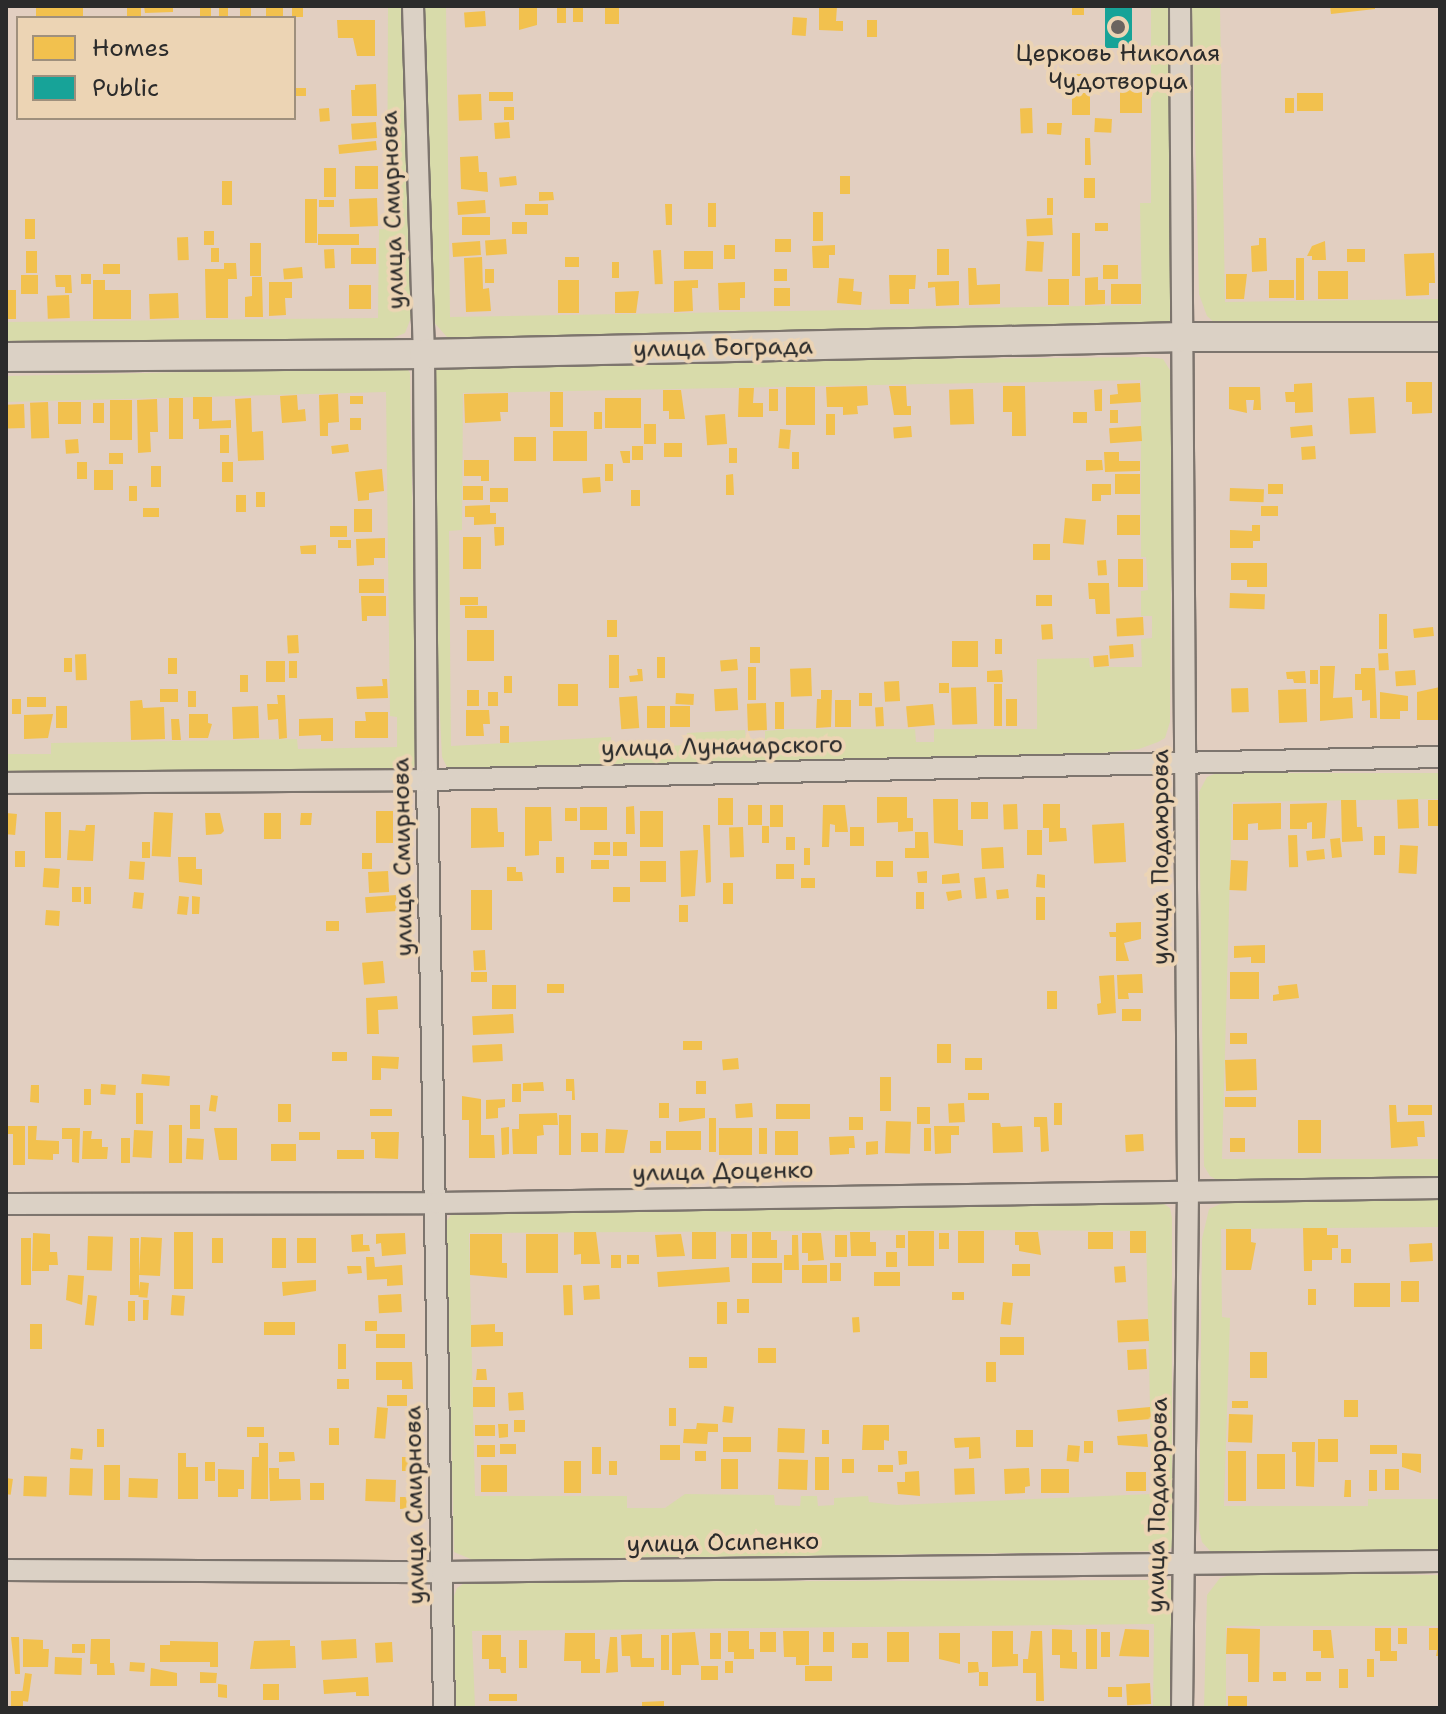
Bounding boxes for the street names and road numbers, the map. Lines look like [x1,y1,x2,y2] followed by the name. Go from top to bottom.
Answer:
[375,110,411,310] street label: улица Смирнова
[633,332,813,364] street label: улица Бограда
[601,730,843,764] street label: улица Луначарского
[1147,749,1175,965] street label: улица Подаюрова
[387,757,419,957] street label: улица Смирнова
[632,1156,814,1188] street label: улица Доценко
[1142,1397,1174,1613] street label: улица Подаюрова
[399,1405,431,1605] street label: улица Смирнова
[626,1527,820,1559] street label: улица Осипенко

